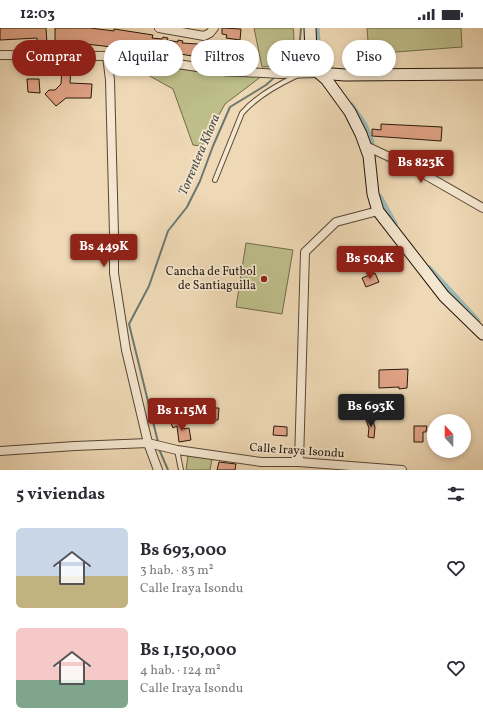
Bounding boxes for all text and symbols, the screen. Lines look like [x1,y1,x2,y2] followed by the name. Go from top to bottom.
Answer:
[20,4,55,25] text: 12:03
[12,40,96,76] chip: Comprar
[104,40,183,76] chip: Alquilar
[191,40,259,76] chip: Filtros
[267,40,334,76] chip: Nuevo
[342,40,396,76] chip: Piso
[175,112,225,198] water label: Torrentera Khora
[384,150,458,184] pin: Bs 823K
[398,154,444,172] text: Bs 823K
[67,234,141,268] pin: Bs 449K
[79,238,129,256] text: Bs 449K
[333,246,407,280] pin: Bs 504K
[346,250,394,268] text: Bs 504K
[166,264,256,294] place label: Cancha de Futbol de Santiaguilla
[259,274,269,284] marker: Cancha de Futbol de Santiaguilla
[334,394,408,428] pin: Bs 693K
[141,398,223,432] pin: Bs 1.15M
[347,398,395,416] text: Bs 693K
[157,402,207,420] text: Bs 1.15M
[427,414,471,458] north arrow
[427,414,471,458] map controls
[249,440,345,462] street label: Calle Iraya Isondu
[16,483,105,506] text: 5 viviendas
[445,483,467,505] icon: filters
[140,539,227,562] text: Bs 693,000
[48,544,96,592] icon: home
[445,557,467,579] icon: heart
[140,562,213,580] text: 3 hab. · 83 m²
[140,580,243,598] text: Calle Iraya Isondu
[140,639,236,662] text: Bs 1,150,000
[48,644,96,692] icon: home
[445,657,467,679] icon: heart
[140,662,221,680] text: 4 hab. · 124 m²
[140,680,243,698] text: Calle Iraya Isondu

